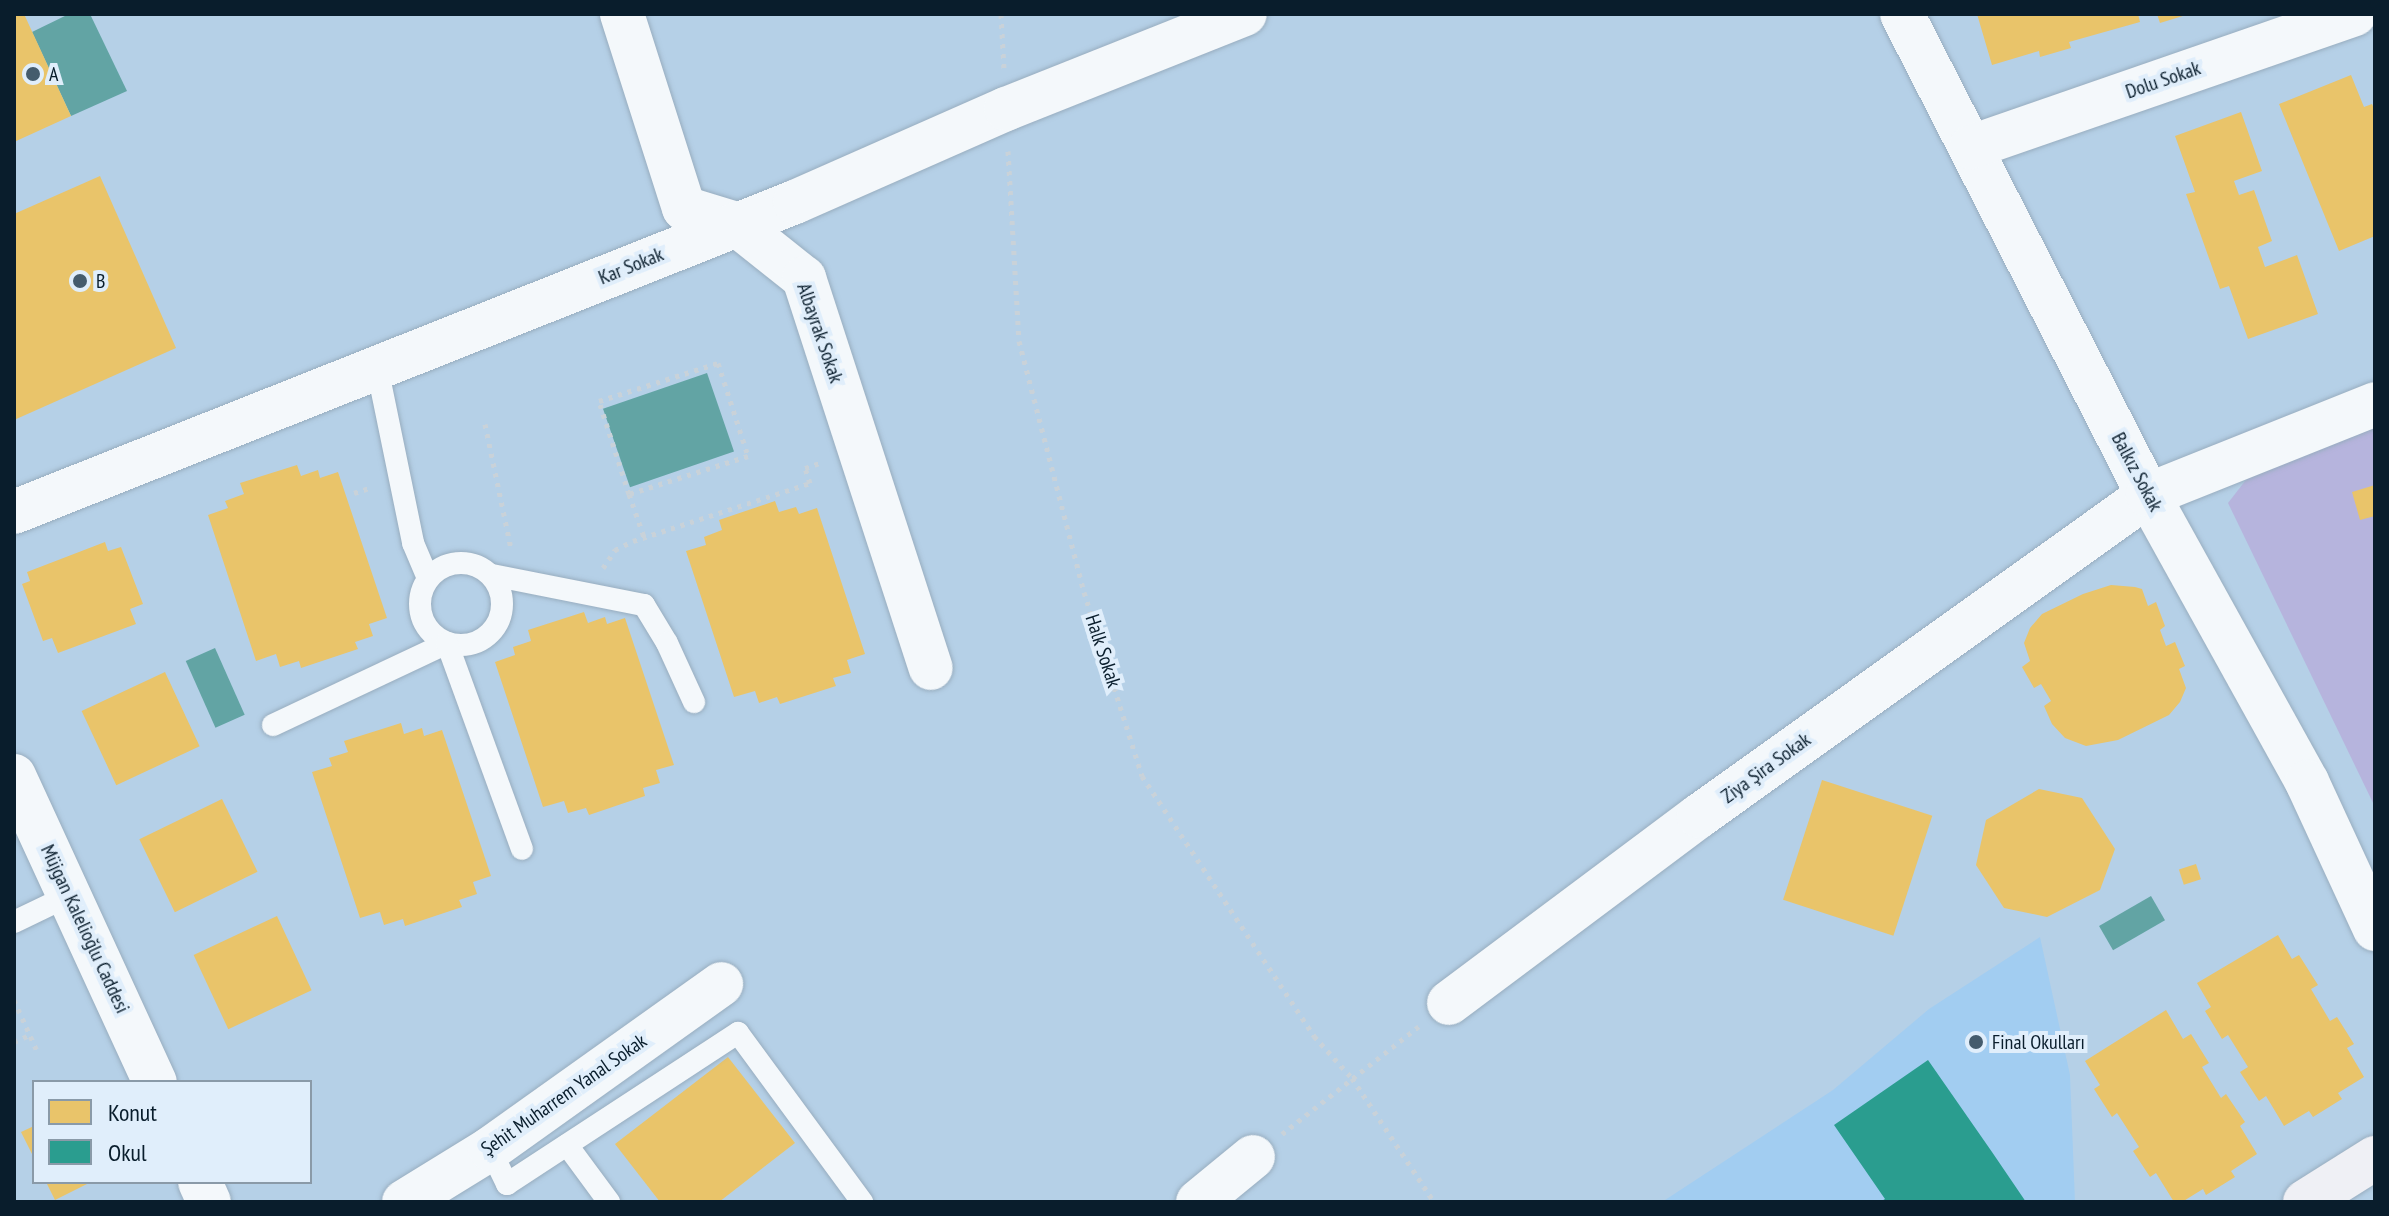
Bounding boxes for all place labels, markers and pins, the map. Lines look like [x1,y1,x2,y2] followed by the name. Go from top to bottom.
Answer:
[49,62,58,86] place label: A
[24,65,42,83] marker: A
[96,269,105,293] place label: B
[71,272,89,290] marker: B
[1992,1030,2085,1054] place label: Final Okulları
[1967,1033,1985,1051] marker: Final Okulları

